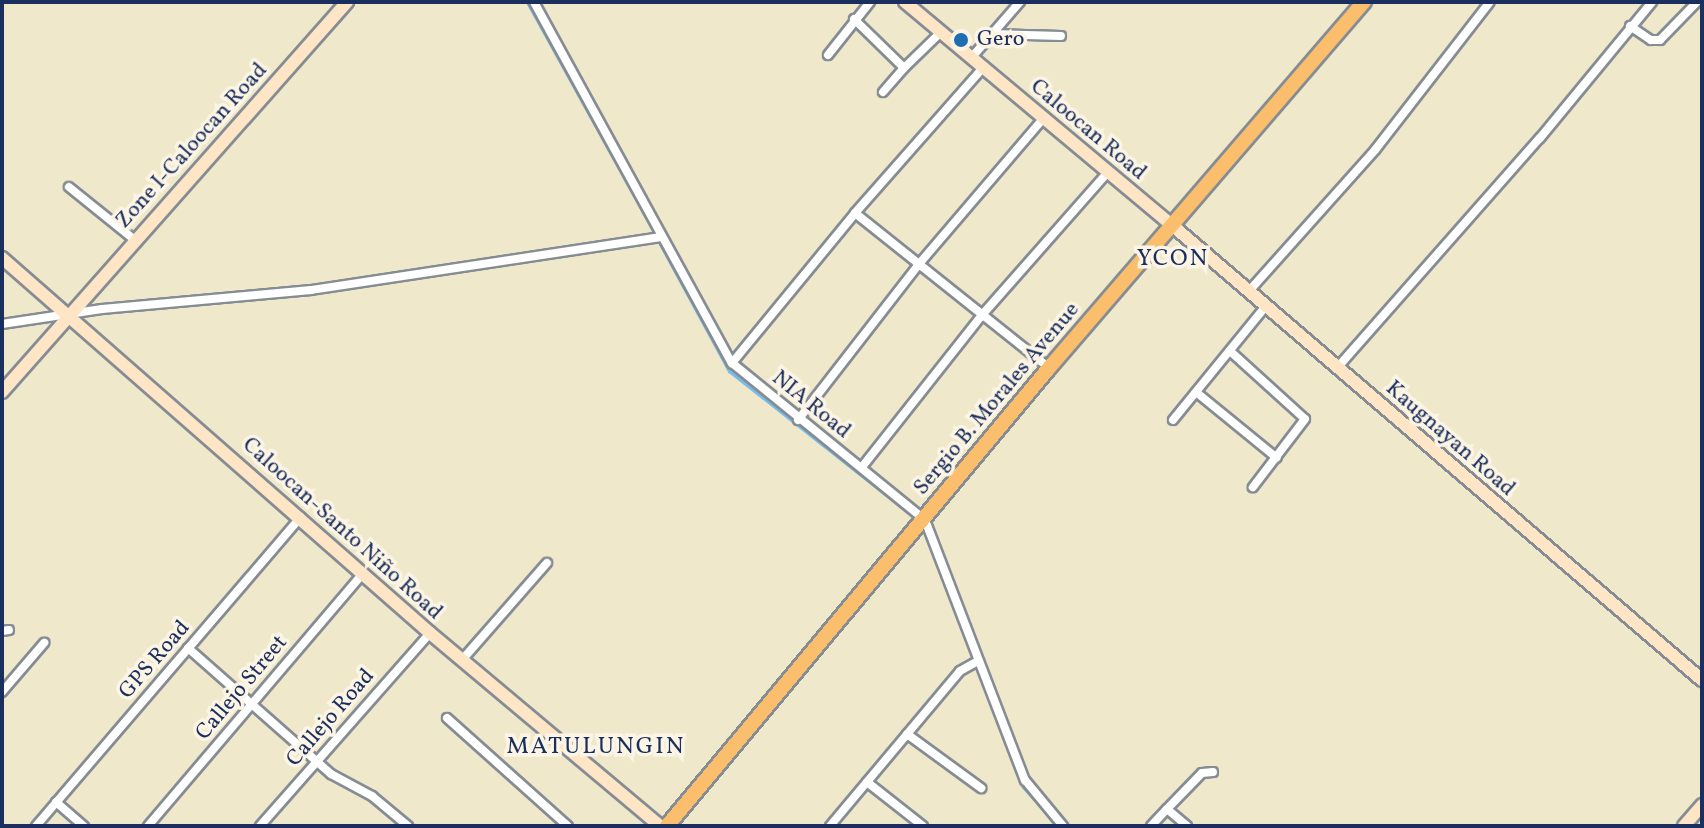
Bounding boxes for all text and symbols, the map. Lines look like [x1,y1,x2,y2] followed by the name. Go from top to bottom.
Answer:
[977,27,1024,53] place label: Gero
[952,31,970,49] marker: Gero
[111,58,273,234] street label: Zone I-Caloocan Road
[1025,74,1151,186] street label: Caloocan Road
[1137,246,1209,274] district label: YCON
[909,297,1085,501] street label: Sergio B. Morales Avenue
[766,365,856,445] street label: NIA Road
[1380,376,1520,502] street label: Kaugnayan Road
[237,432,447,626] street label: Caloocan-Santo Niño Road
[114,615,196,705] street label: GPS Road
[190,630,294,746] street label: Callejo Street
[281,664,381,772] street label: Callejo Road
[506,734,686,762] district label: MATULUNGIN

